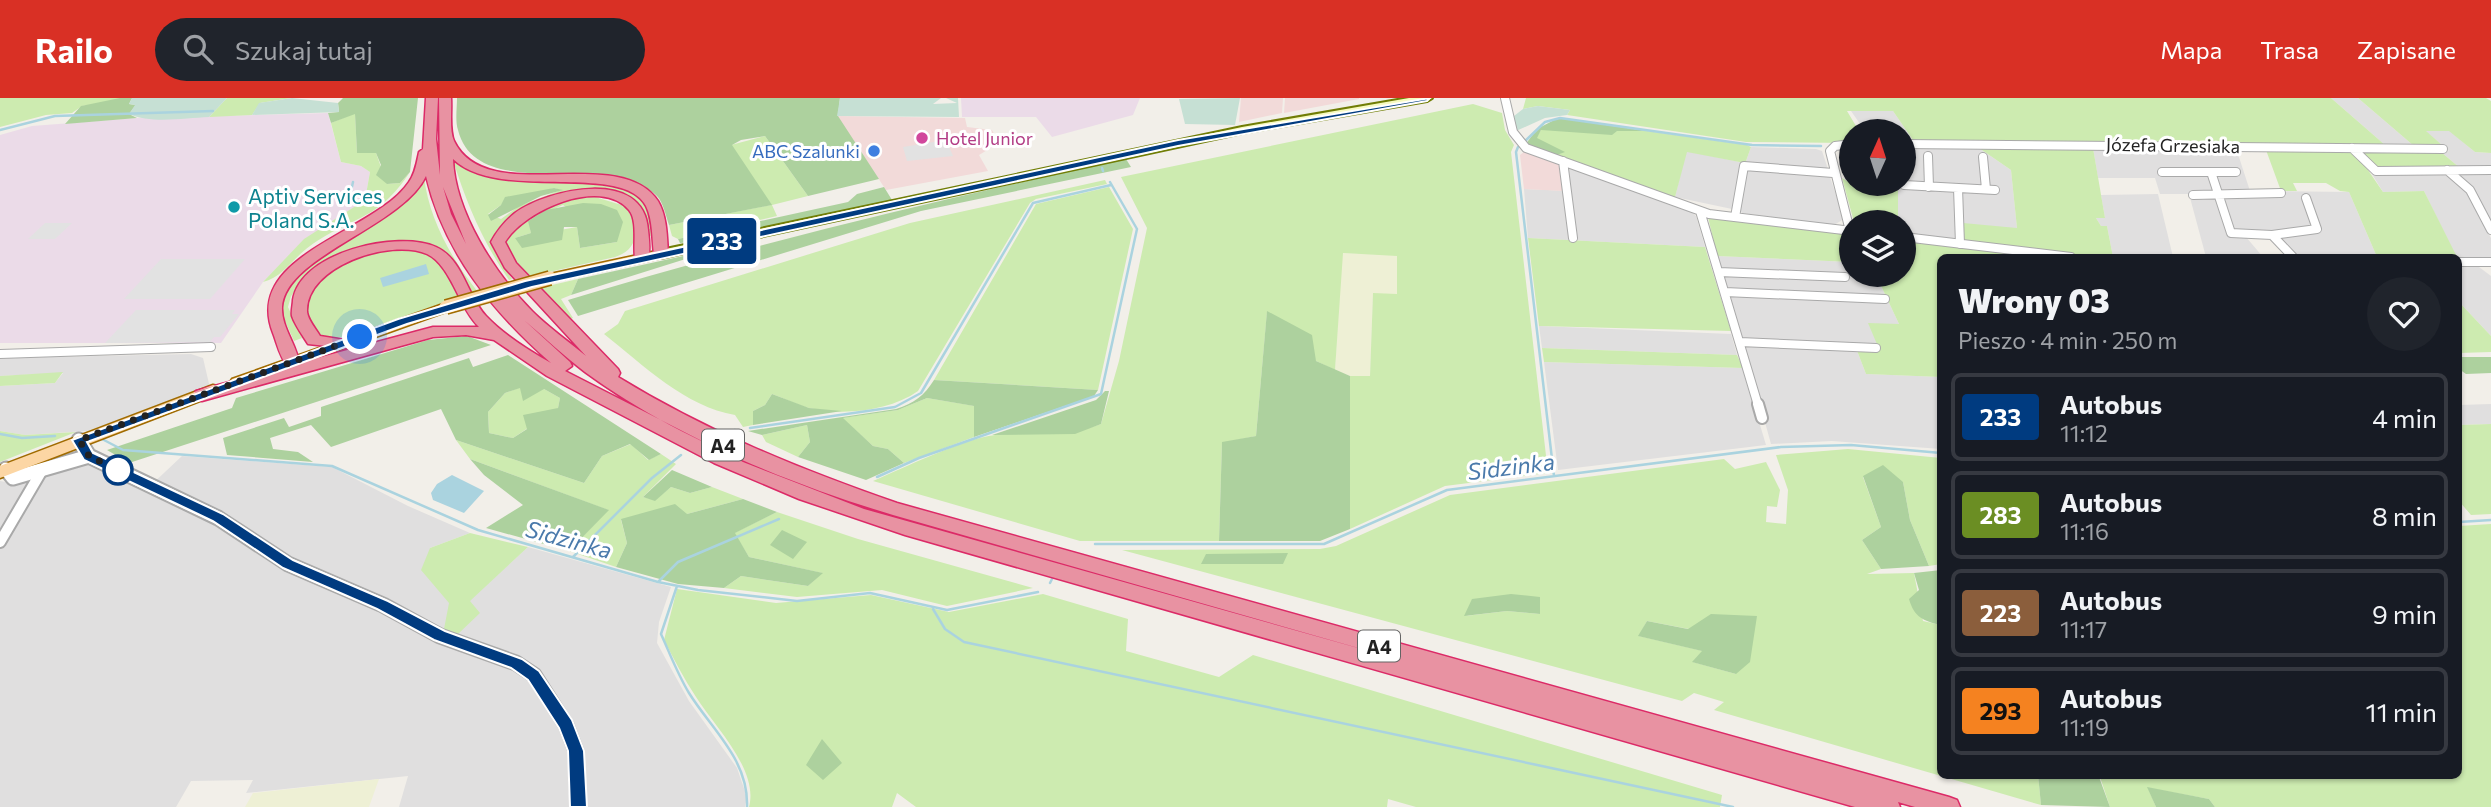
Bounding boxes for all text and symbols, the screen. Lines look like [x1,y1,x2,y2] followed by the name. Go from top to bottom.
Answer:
[155,18,645,81] search box
[35,29,113,70] text: Railo
[179,30,217,68] icon: search
[235,34,373,65] text: Szukaj tutaj
[2160,35,2222,64] text: Mapa
[2260,35,2319,64] text: Trasa
[2357,35,2456,64] text: Zapisane
[1839,119,1916,196] north arrow
[1839,119,1916,287] map controls
[936,127,1033,149] place label: Hotel Junior
[914,130,930,146] marker: Hotel Junior
[2106,133,2240,157] street label: Józefa Grzesiaka
[752,140,860,162] place label: ABC Szalunki
[866,143,882,159] marker: ABC Szalunki
[248,183,383,232] place label: Aptiv Services Poland S.A.
[226,199,242,215] marker: Aptiv Services Poland S.A.
[1839,210,1916,287] button: layers
[682,218,762,264] line badge: 233
[701,226,743,255] text: 233
[2367,277,2441,351] button: heart
[1958,279,2110,320] text: Wrony 03
[342,319,377,354] your location
[1958,326,2177,354] text: Pieszo · 4 min · 250 m
[2060,388,2162,419] text: Autobus
[1980,402,2021,431] text: 233
[2372,402,2437,433] text: 4 min
[2060,419,2108,447] text: 11:12
[702,430,744,460] road number: A4
[1466,447,1556,485] water label: Sidzinka
[103,455,133,485] unlabelled marker
[2060,486,2162,517] text: Autobus
[1979,500,2022,529] text: 283
[2372,500,2437,531] text: 8 min
[523,514,615,564] water label: Sidzinka
[2060,517,2109,545] text: 11:16
[2060,584,2162,615] text: Autobus
[1980,598,2021,627] text: 223
[2372,598,2437,629] text: 9 min
[2060,615,2107,643] text: 11:17
[1358,631,1400,662] road number: A4
[2060,682,2162,713] text: Autobus
[1979,696,2022,725] text: 293
[2366,696,2437,727] text: 11 min
[2060,713,2109,741] text: 11:19

